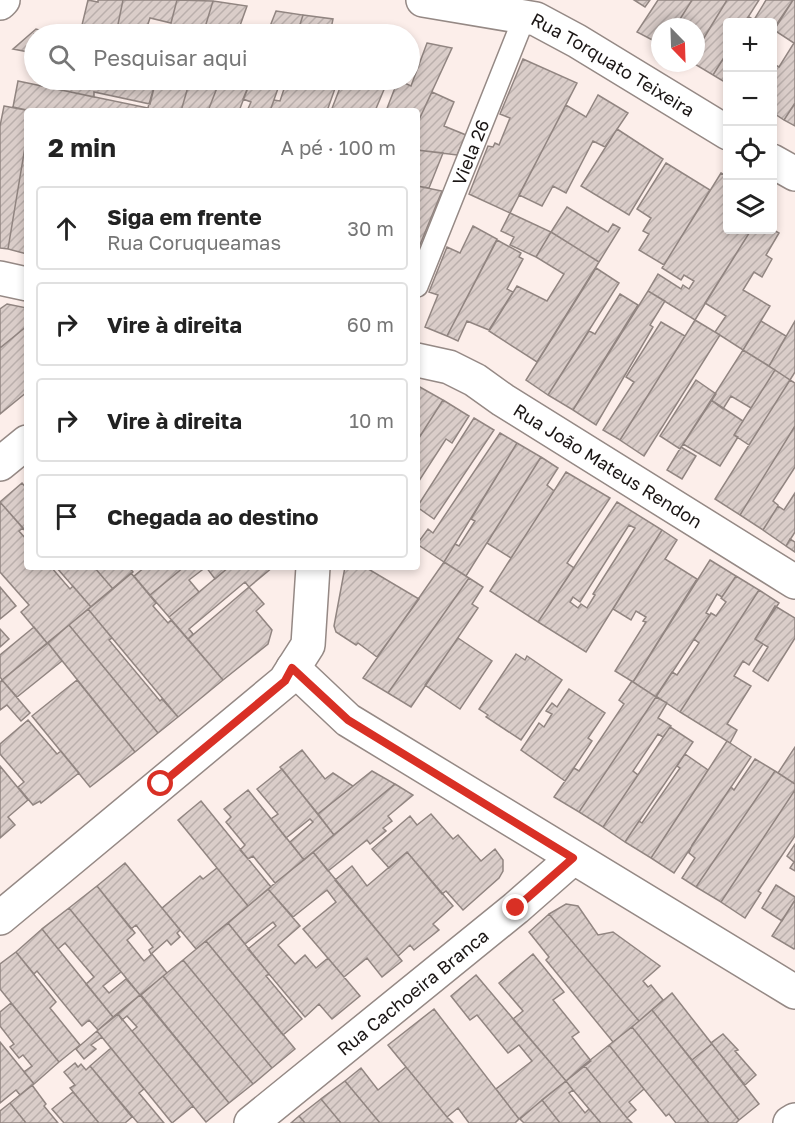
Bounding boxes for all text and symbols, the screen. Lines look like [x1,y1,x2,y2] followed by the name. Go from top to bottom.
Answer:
[528,8,699,121] street label: Rua Torquato Teixeira
[651,18,705,72] north arrow
[723,18,777,234] map controls
[723,18,777,72] button: +
[24,24,420,90] search box
[45,41,78,74] icon: search
[93,44,248,71] text: Pesquisar aqui
[723,72,777,126] button: −
[447,116,493,188] street label: Viela 26
[723,126,777,180] button: locate
[48,132,116,163] text: 2 min
[281,135,396,159] text: A pé · 100 m
[723,180,777,234] button: layers
[107,203,262,230] text: Siga em frente
[50,212,83,245] icon: ahead
[347,216,394,240] text: 30 m
[107,230,281,254] text: Rua Coruqueamas
[50,308,83,341] icon: right
[107,311,242,338] text: Vire à direita
[347,312,394,336] text: 60 m
[510,398,707,533] street label: Rua João Mateus Rendon
[50,404,83,437] icon: right
[107,407,242,434] text: Vire à direita
[349,408,394,432] text: 10 m
[50,500,83,533] icon: arrive
[107,503,319,530] text: Chegada ao destino
[147,770,173,796] route start
[502,894,528,920] route end
[332,924,493,1060] street label: Rua Cachoeira Branca

